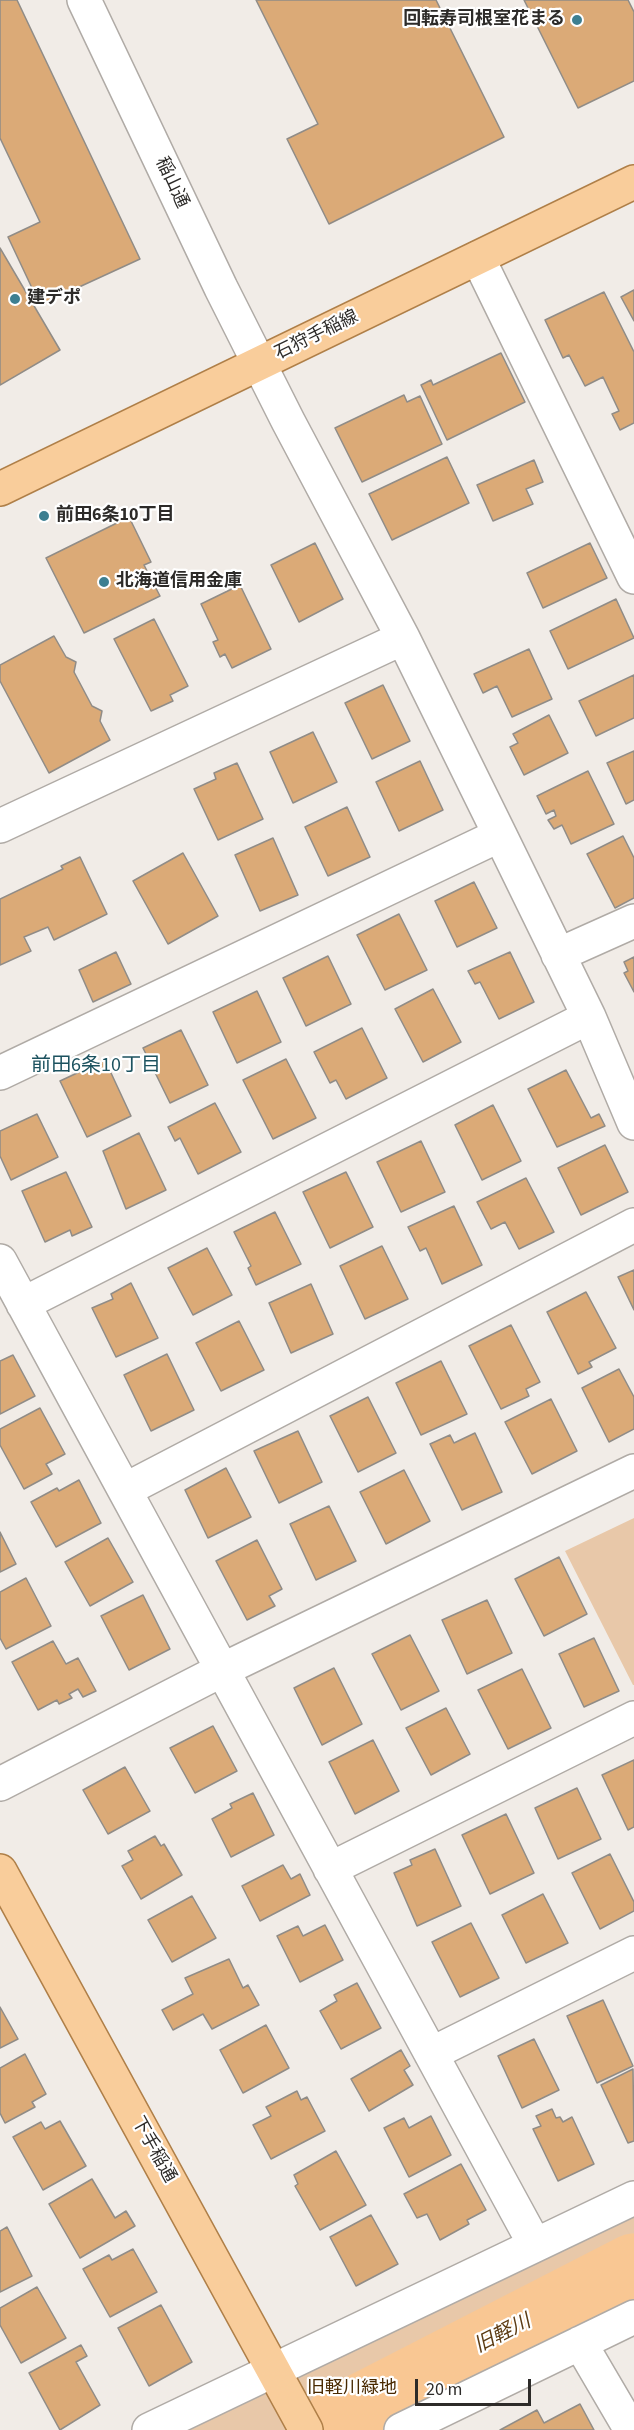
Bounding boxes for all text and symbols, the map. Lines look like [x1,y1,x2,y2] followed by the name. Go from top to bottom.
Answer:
[403,9,565,31] place label: 回転寿司根室花まる
[570,13,584,27] marker: 回転寿司根室花まる
[150,154,192,212] street label: 稲山通
[27,288,81,310] place label: 建デポ
[8,292,22,306] marker: 建デポ
[272,307,362,365] street label: 石狩手稲線
[56,505,175,527] place label: 前田6条10丁目
[37,509,51,523] marker: 前田6条10丁目
[116,571,242,593] place label: 北海道信用金庫
[97,575,111,589] marker: 北海道信用金庫
[31,1055,161,1079] district label: 前田6条10丁目
[126,2113,180,2187] street label: 下手稲通
[471,2311,535,2359] water label: 旧軽川
[418,2367,534,2405] scale bar
[426,2377,462,2402] text: 20 m
[307,2378,397,2400] park label: 旧軽川緑地

